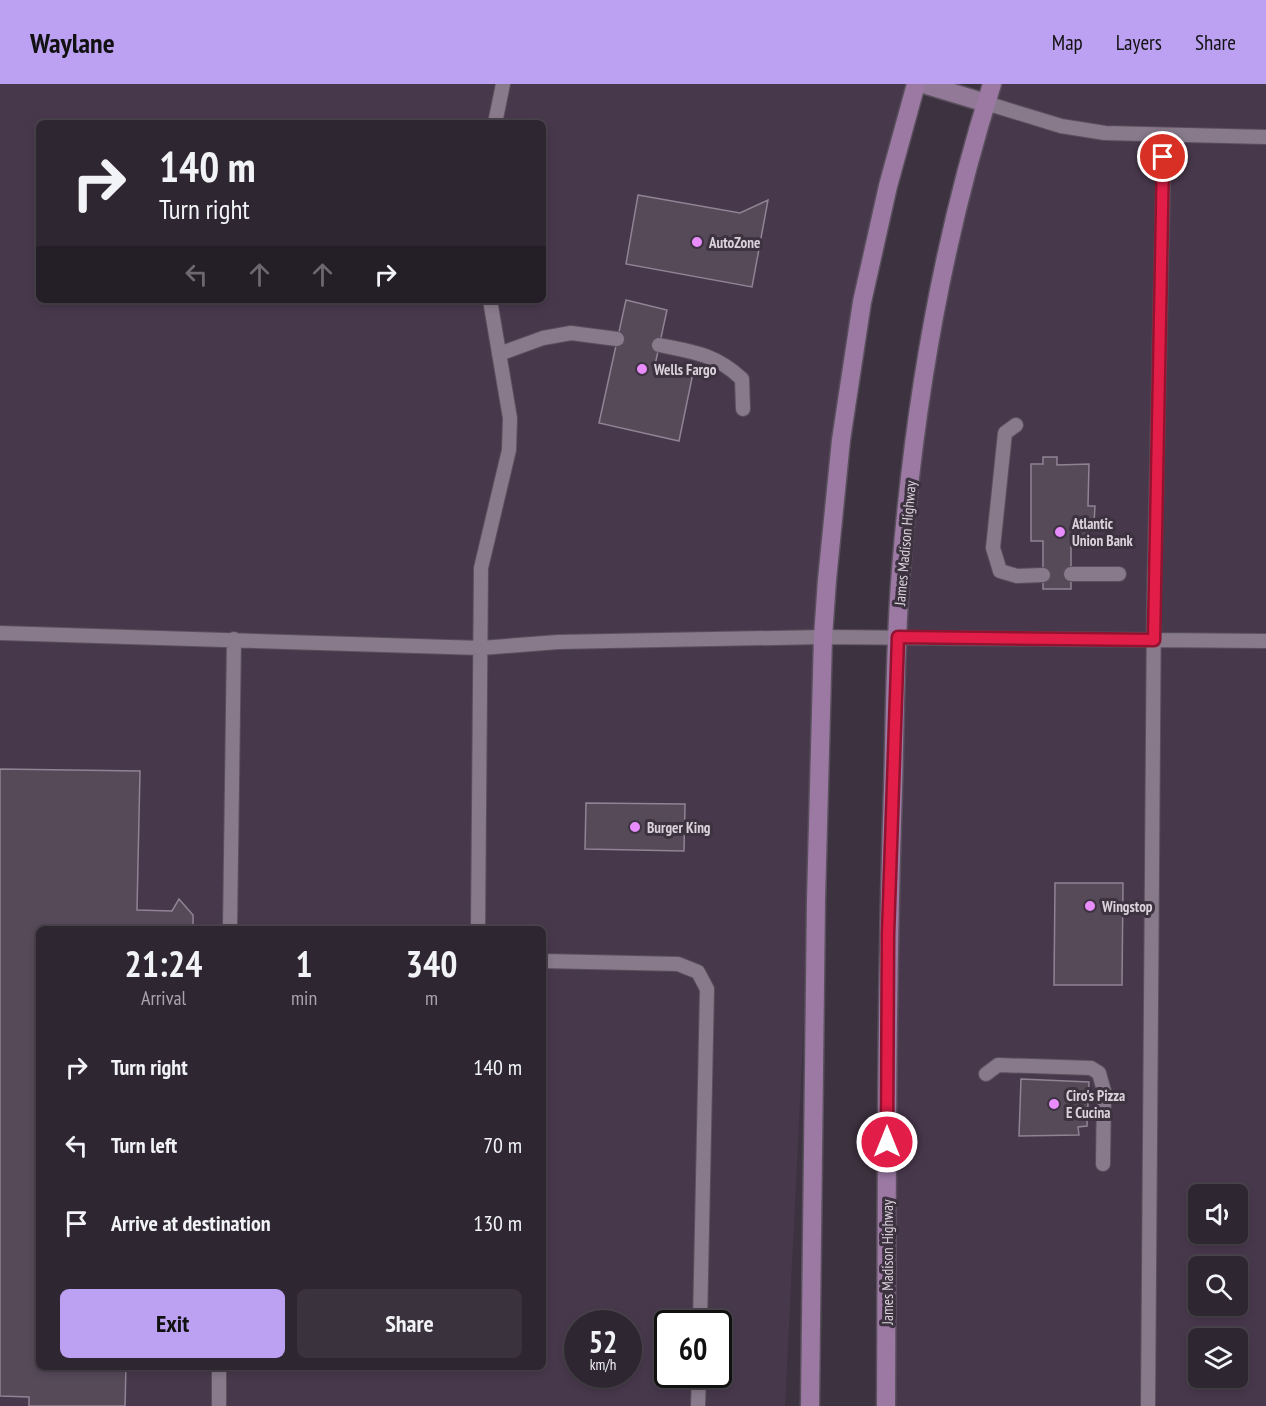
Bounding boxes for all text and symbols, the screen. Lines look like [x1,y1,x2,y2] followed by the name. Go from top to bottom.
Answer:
[30,24,115,61] text: Waylane
[1052,29,1083,56] text: Map
[1116,29,1162,56] text: Layers
[1195,29,1236,56] text: Share
[1137,131,1188,182] pin
[159,139,256,194] text: 140 m
[1146,140,1179,173] icon: arrive
[60,144,138,222] icon: right
[159,192,250,226] text: Turn right
[708,233,760,252] place label: AutoZone
[690,235,704,249] marker: AutoZone
[180,258,213,291] icon: left
[243,258,276,291] icon: ahead
[306,258,339,291] icon: ahead
[369,258,402,291] icon: right
[653,360,717,379] place label: Wells Fargo
[635,362,649,376] marker: Wells Fargo
[890,479,920,607] street label: James Madison Highway
[1071,514,1134,550] place label: Atlantic Union Bank
[1053,525,1067,539] marker: Atlantic Union Bank
[647,818,711,837] place label: Burger King
[628,820,642,834] marker: Burger King
[1101,897,1153,916] place label: Wingstop
[1083,899,1097,913] marker: Wingstop
[125,940,202,987] text: 21:24
[295,940,313,987] text: 1
[406,940,457,987] text: 340
[141,985,186,1011] text: Arrival
[291,985,317,1011] text: min
[425,985,438,1011] text: m
[60,1051,93,1084] icon: right
[111,1053,188,1081] text: Turn right
[473,1053,522,1081] text: 140 m
[1066,1086,1125,1122] place label: Ciro's Pizza E Cucina
[1047,1097,1061,1111] marker: Ciro's Pizza E Cucina
[855,1110,919,1174] position arrow
[60,1129,93,1162] icon: left
[111,1131,177,1159] text: Turn left
[483,1131,522,1159] text: 70 m
[1188,1184,1248,1388] map controls
[1188,1184,1248,1244] button: sound
[878,1199,897,1326] street label: James Madison Highway
[60,1207,93,1240] icon: arrive
[111,1209,271,1237] text: Arrive at destination
[473,1209,522,1237] text: 130 m
[1188,1256,1248,1316] button: search
[60,1289,285,1358] button: Exit
[297,1289,522,1358] button: Share
[654,1310,732,1388] speed limit sign: 60
[589,1322,617,1361] text: 52
[1188,1328,1248,1388] button: layers
[590,1355,616,1374] text: km/h

